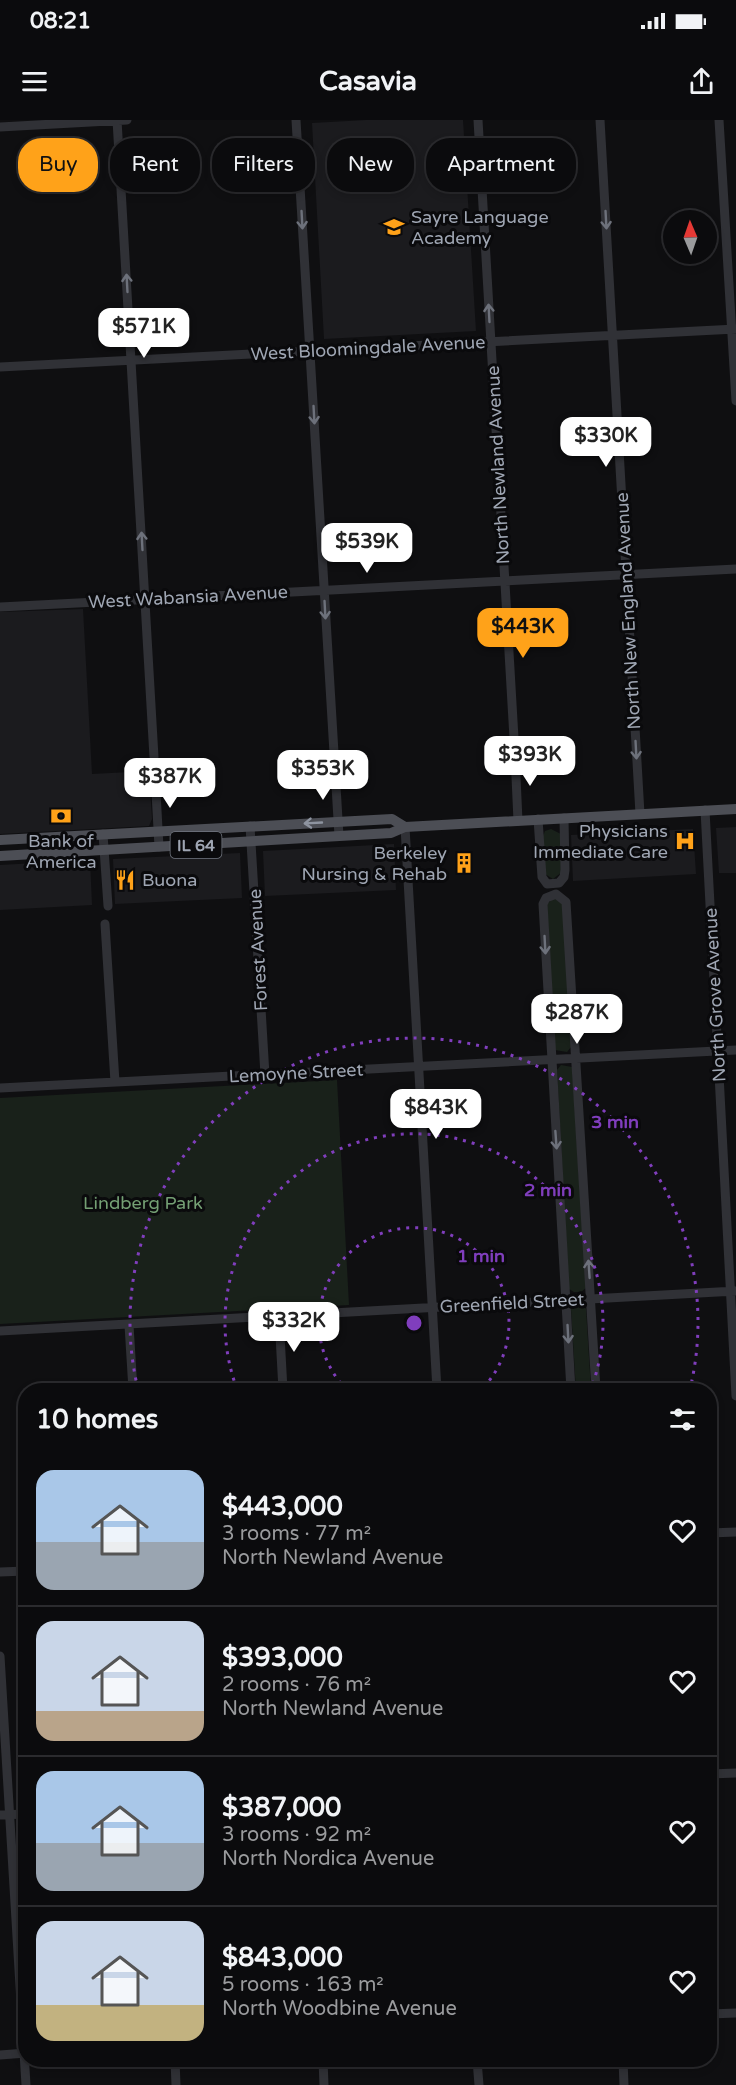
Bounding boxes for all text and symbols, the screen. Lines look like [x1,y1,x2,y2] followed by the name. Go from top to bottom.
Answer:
[30,8,91,34] text: 08:21
[18,65,51,98] icon: menu
[319,65,417,98] text: Casavia
[685,65,718,98] icon: share
[18,138,98,192] chip: Buy
[110,138,200,192] chip: Rent
[212,138,315,192] chip: Filters
[327,138,414,192] chip: New
[426,138,576,192] chip: Apartment
[411,206,549,249] place label: Sayre Language Academy
[297,210,308,230] one-way arrow
[600,210,611,230] one-way arrow
[663,210,717,264] north arrow
[663,210,717,264] map controls
[382,215,406,239] school or university icon: Sayre Language Academy
[121,274,132,294] one-way arrow
[483,303,494,323] one-way arrow
[102,308,186,359] pin: $571K
[112,315,176,339] text: $571K
[250,331,486,365] street label: West Bloomingdale Avenue
[482,365,514,565] street label: North Newland Avenue
[309,405,320,424] one-way arrow
[564,417,648,468] pin: $330K
[574,424,638,448] text: $330K
[611,492,645,730] street label: North New England Avenue
[325,523,409,574] pin: $539K
[335,530,399,554] text: $539K
[136,531,147,551] one-way arrow
[88,581,288,613] street label: West Wabansia Avenue
[320,599,331,619] one-way arrow
[481,608,565,659] pin: $443K
[491,615,555,639] text: $443K
[488,736,572,787] pin: $393K
[631,740,642,760] one-way arrow
[498,743,562,767] text: $393K
[281,750,365,801] pin: $353K
[291,757,355,781] text: $353K
[128,758,212,809] pin: $387K
[138,765,202,789] text: $387K
[49,804,73,828] bank icon: Bank of America
[303,817,323,828] one-way arrow
[533,820,668,863] place label: Physicians Immediate Care
[673,829,697,853] hospital icon: Physicians Immediate Care
[25,830,97,873] place label: Bank of America
[170,832,222,858] road number: IL 64
[302,842,447,885] place label: Berkeley Nursing & Rehab
[452,851,476,875] building icon: Berkeley Nursing & Rehab
[113,868,137,892] restaurant icon: Buona
[142,869,197,891] place label: Buona
[244,888,272,1012] street label: Forest Avenue
[699,907,731,1083] street label: North Grove Avenue
[540,935,551,954] one-way arrow
[535,994,619,1045] pin: $287K
[545,1001,609,1025] text: $287K
[228,1058,364,1088] street label: Lemoyne Street
[394,1089,478,1140] pin: $843K
[404,1096,468,1120] text: $843K
[591,1111,639,1133] text: 3 min
[551,1129,562,1149] one-way arrow
[524,1179,572,1201] text: 2 min
[83,1192,203,1214] park label: Lindberg Park
[457,1245,505,1267] text: 1 min
[583,1260,594,1280] one-way arrow
[439,1288,585,1318] street label: Greenfield Street
[252,1302,336,1353] pin: $332K
[262,1309,326,1333] text: $332K
[404,1313,424,1333] centre of rings
[563,1324,574,1344] one-way arrow
[666,1403,699,1436] icon: filters
[36,1404,158,1435] text: 10 homes
[222,1491,343,1522] text: $443,000
[84,1494,156,1566] icon: home
[666,1514,699,1547] icon: heart
[222,1522,371,1546] text: 3 rooms · 77 m²
[222,1546,443,1570] text: North Newland Avenue
[222,1642,343,1673] text: $393,000
[84,1645,156,1717] icon: home
[666,1665,699,1698] icon: heart
[222,1673,371,1697] text: 2 rooms · 76 m²
[222,1697,443,1721] text: North Newland Avenue
[222,1792,341,1823] text: $387,000
[84,1795,156,1867] icon: home
[666,1815,699,1848] icon: heart
[222,1823,371,1847] text: 3 rooms · 92 m²
[222,1847,434,1871] text: North Nordica Avenue
[222,1942,343,1973] text: $843,000
[84,1945,156,2017] icon: home
[666,1965,699,1998] icon: heart
[222,1973,384,1997] text: 5 rooms · 163 m²
[222,1997,457,2021] text: North Woodbine Avenue

